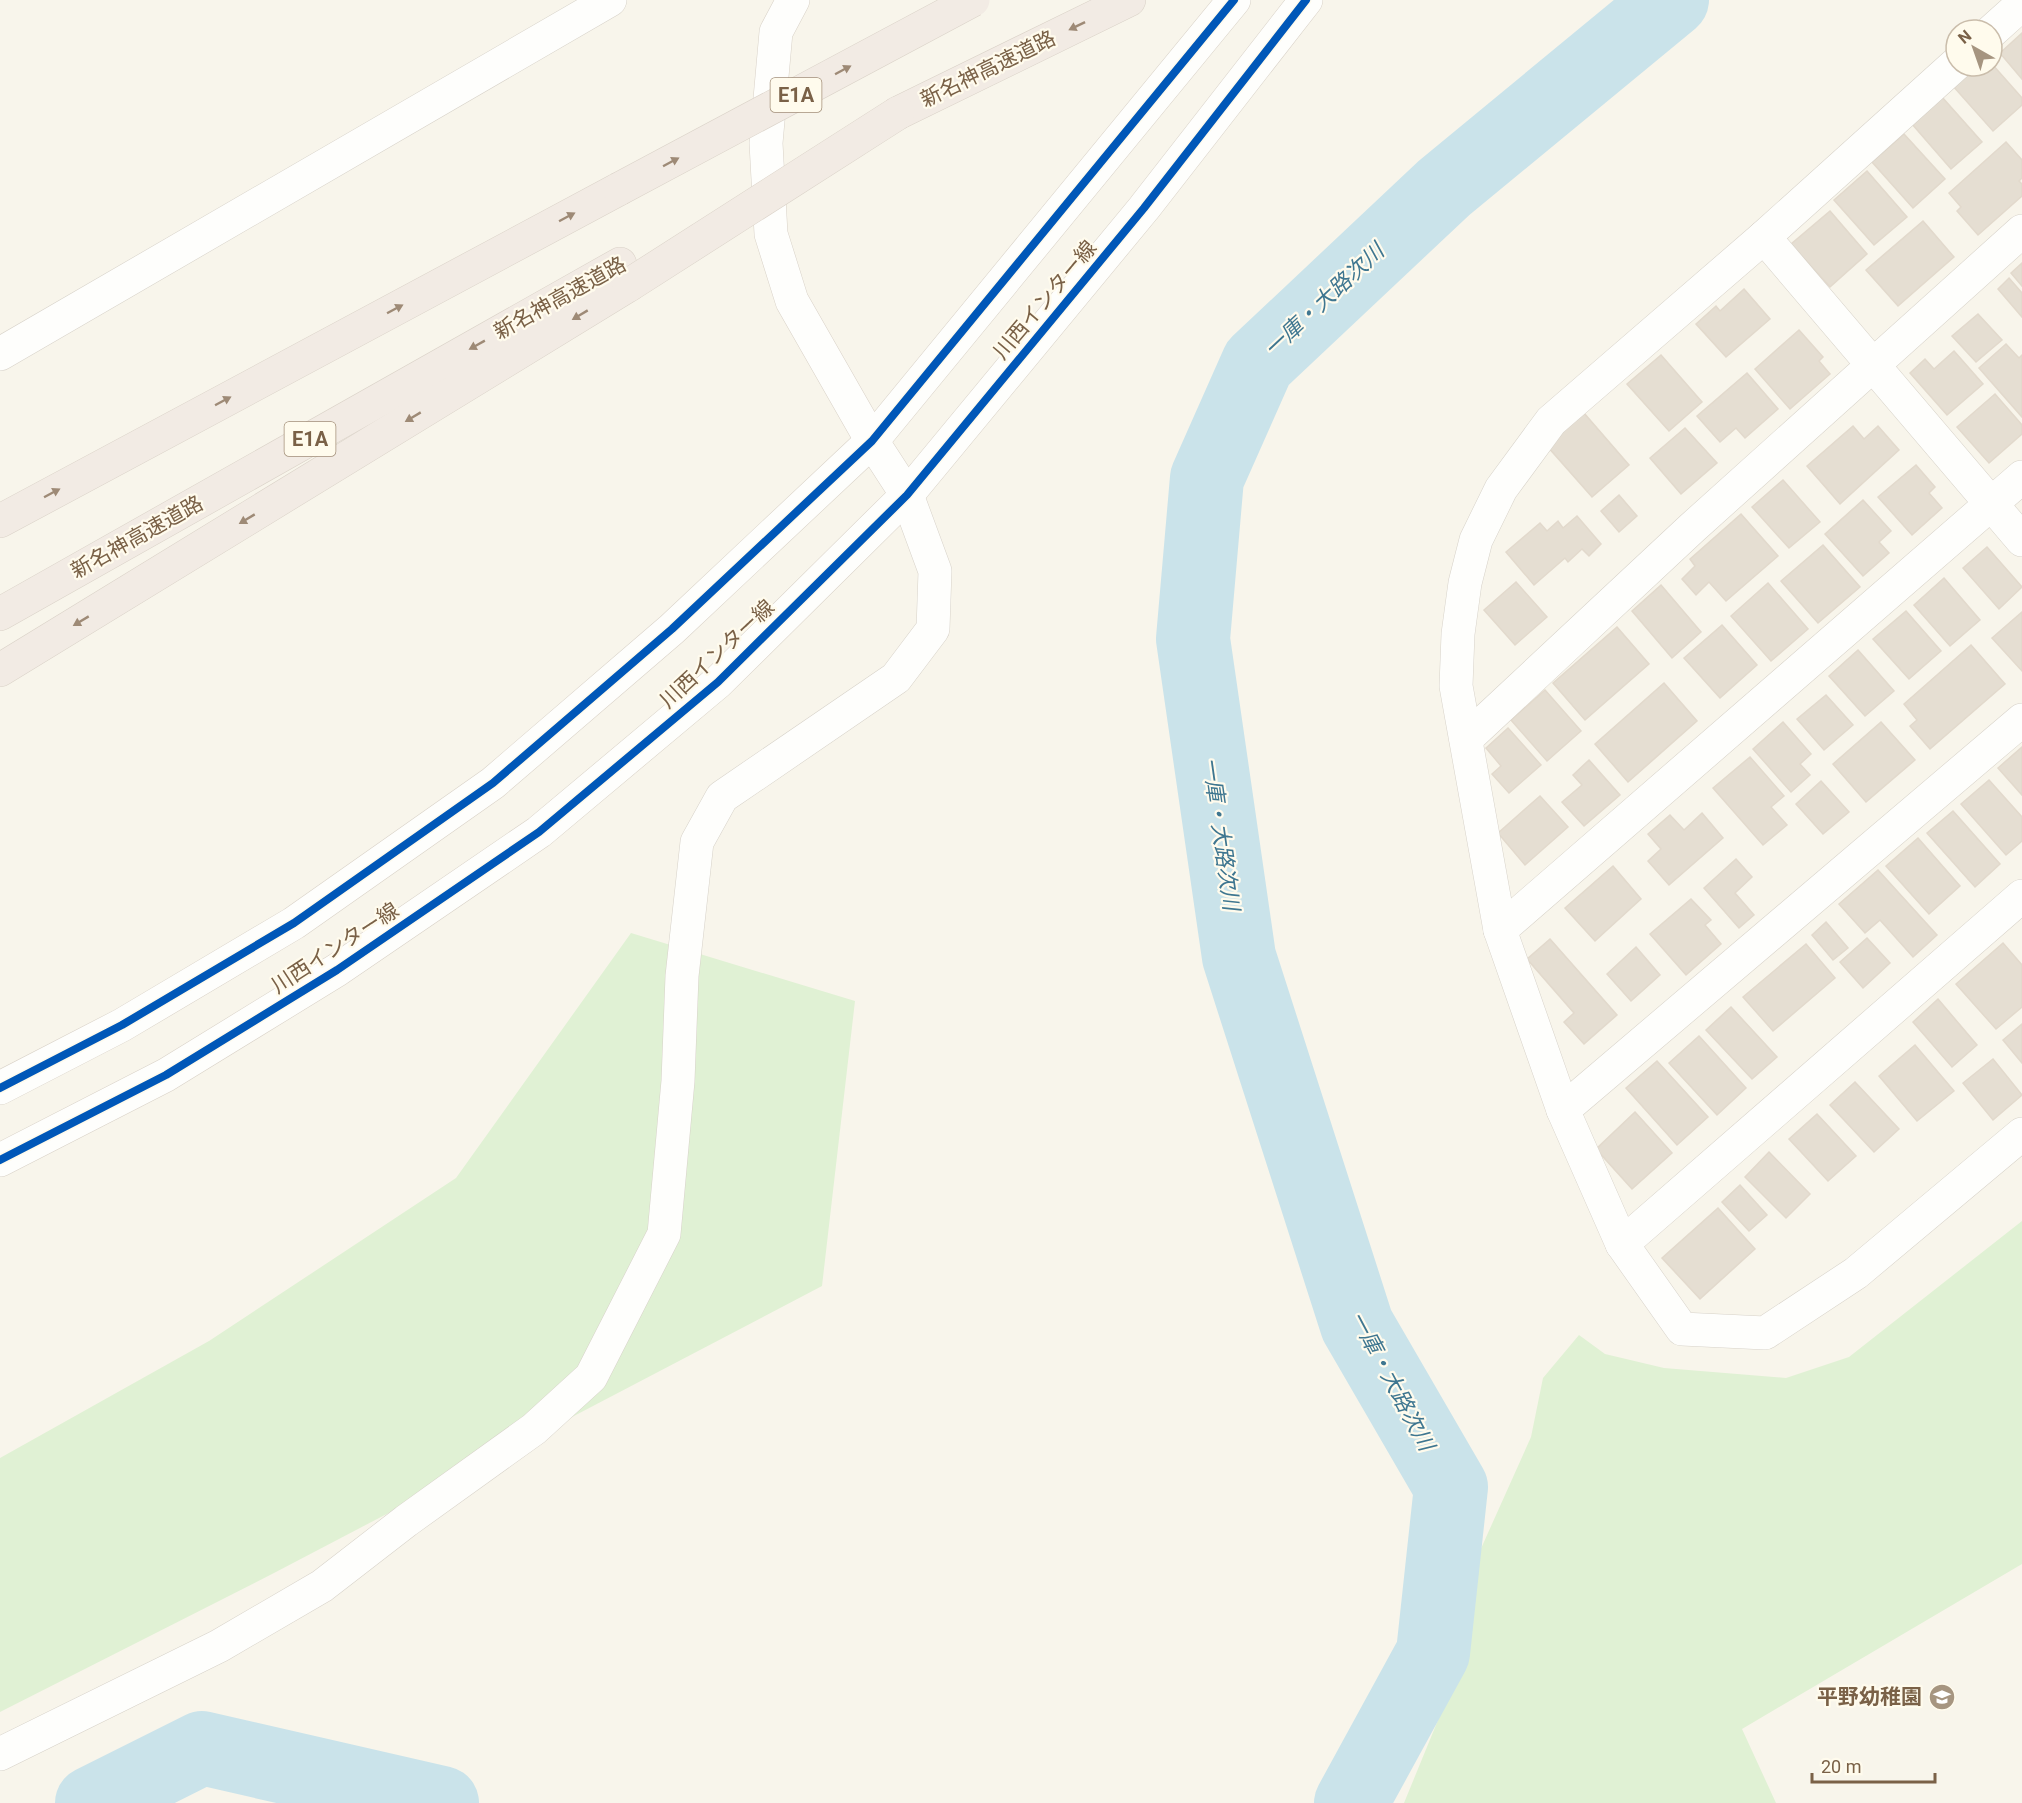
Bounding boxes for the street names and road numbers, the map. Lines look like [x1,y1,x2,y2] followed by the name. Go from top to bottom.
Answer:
[917,26,1059,112] street label: 新名神高速道路
[770,78,822,112] road number: E1A
[989,236,1101,364] street label: 川西インター線
[490,252,630,344] street label: 新名神高速道路
[284,422,336,456] road number: E1A
[67,491,207,583] street label: 新名神高速道路
[655,595,779,713] street label: 川西インター線
[267,898,403,998] street label: 川西インター線

